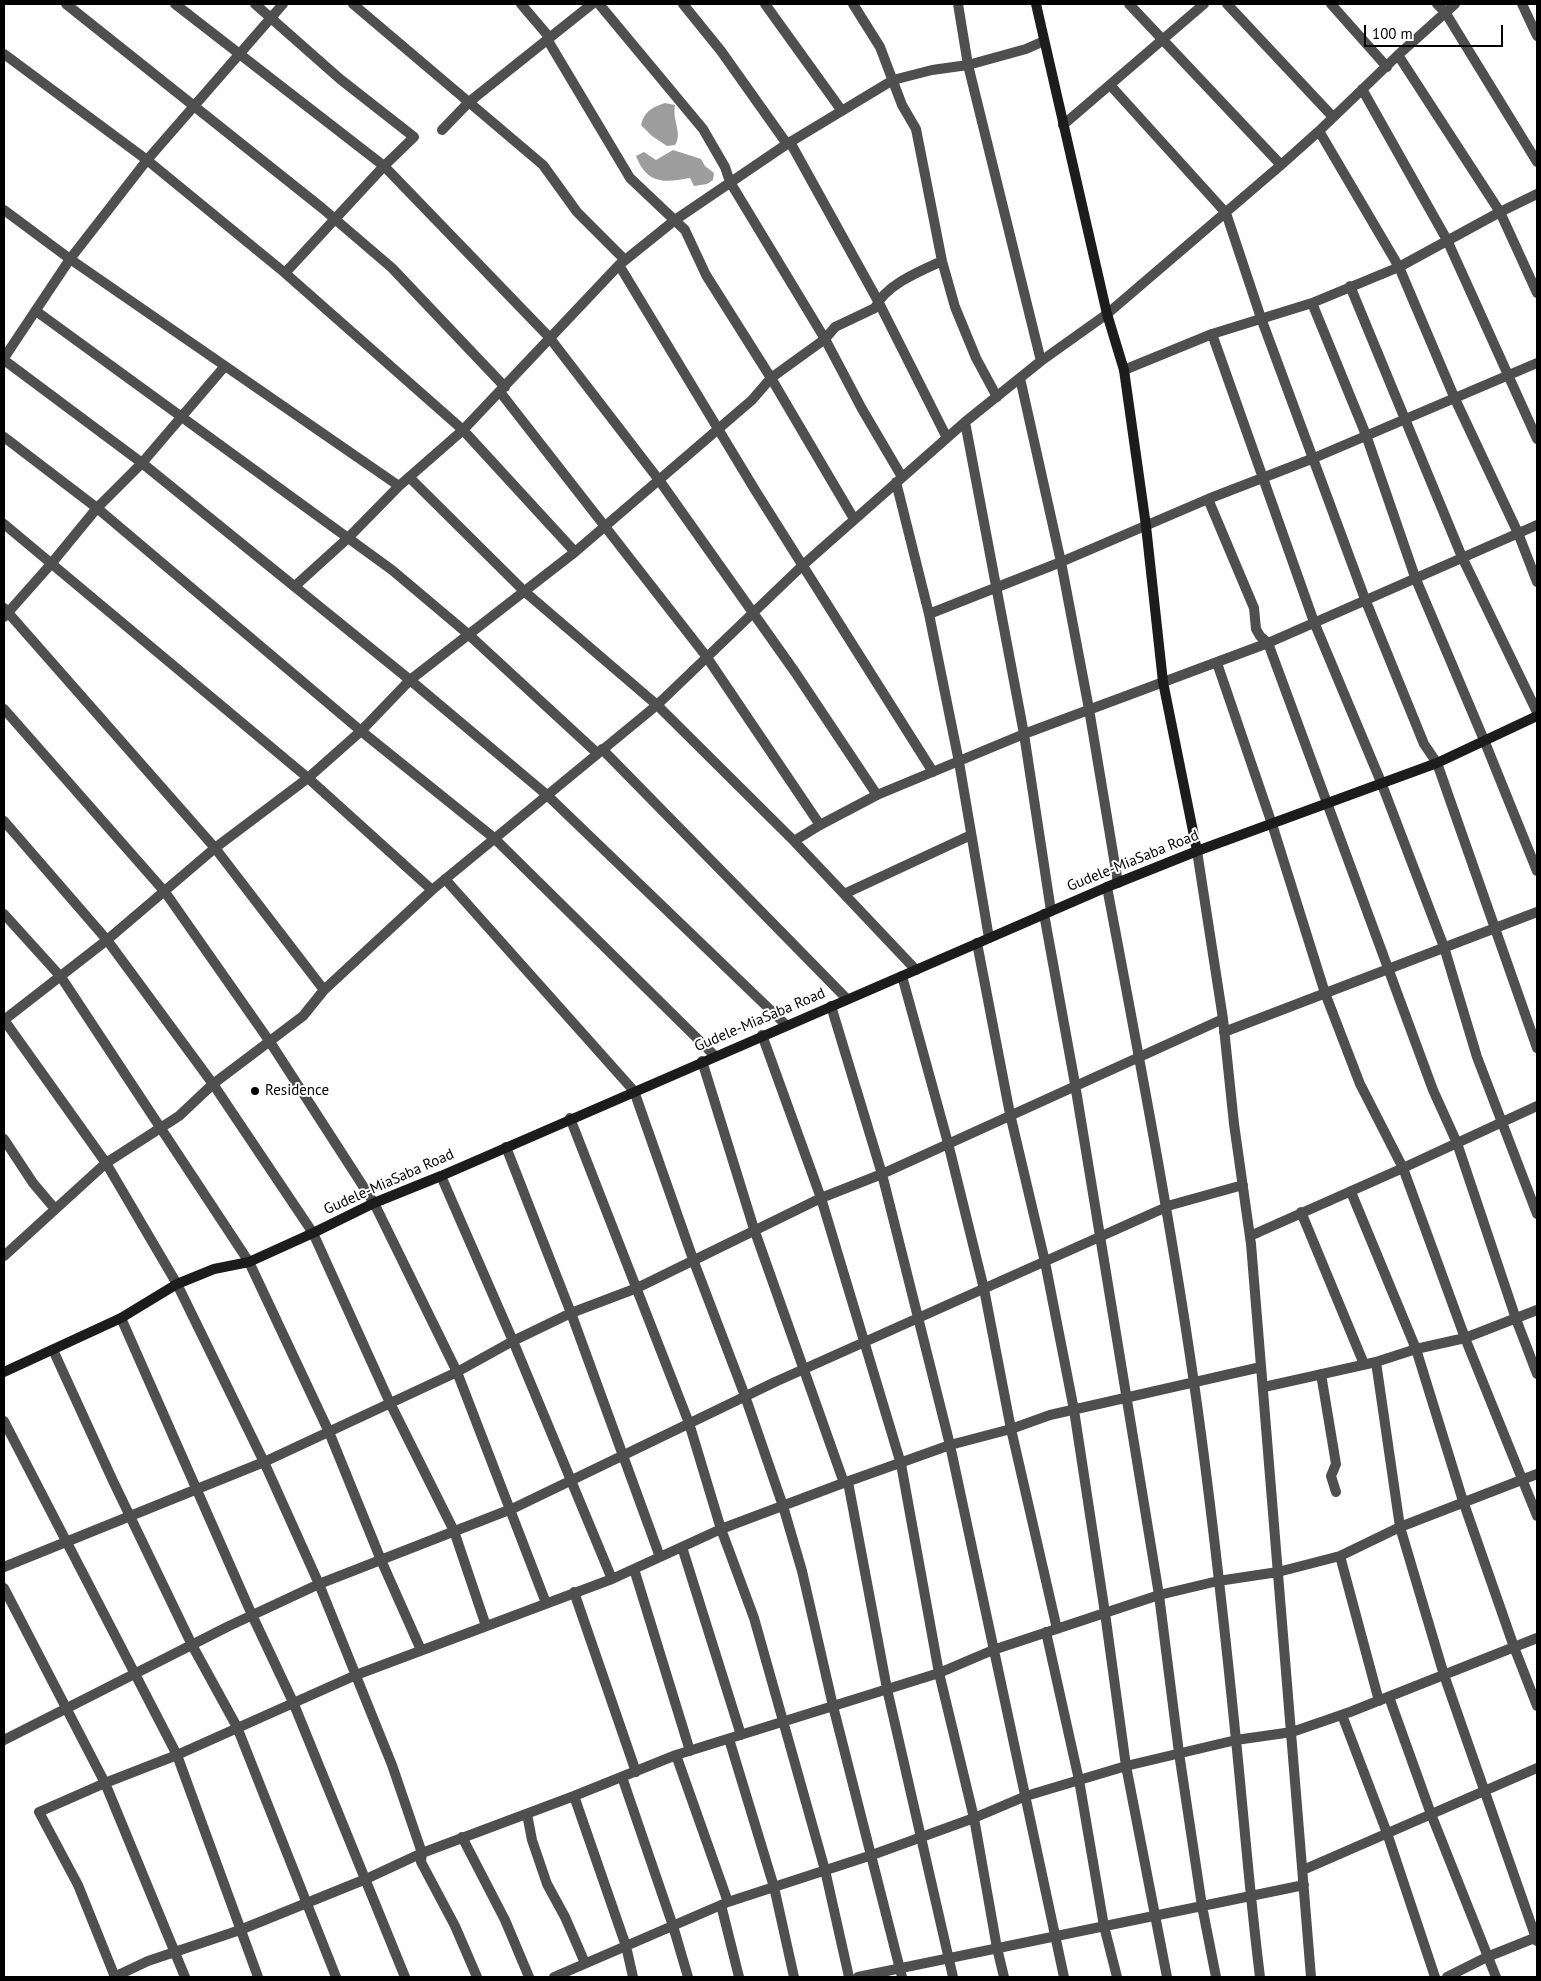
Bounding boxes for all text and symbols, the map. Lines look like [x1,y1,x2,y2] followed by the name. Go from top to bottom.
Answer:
[1366,15,1505,47] scale bar
[1372,24,1413,43] text: 100 m
[1065,826,1201,896] street label: Gudele-MiaSaba Road
[692,984,828,1056] street label: Gudele-MiaSaba Road
[265,1082,329,1100] place label: Residence
[249,1085,261,1097] marker: Residence
[321,1145,457,1219] street label: Gudele-MiaSaba Road

